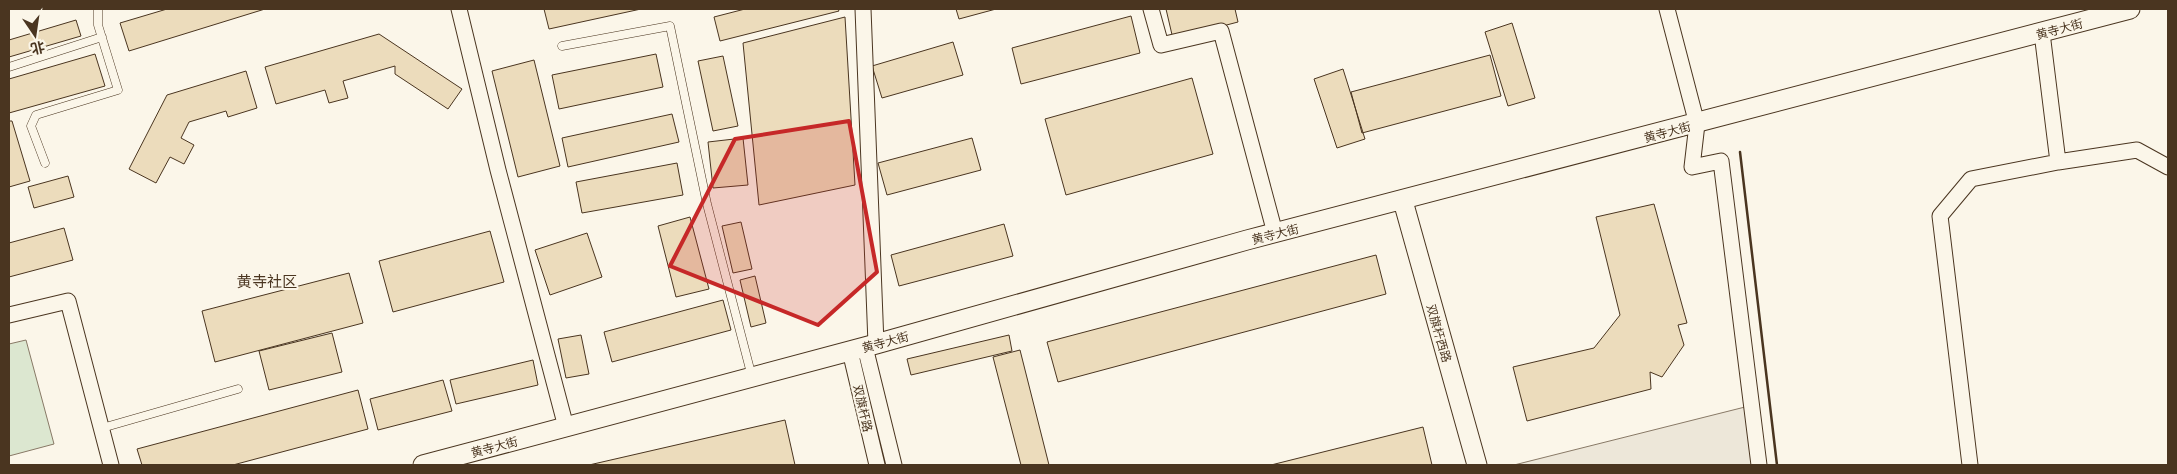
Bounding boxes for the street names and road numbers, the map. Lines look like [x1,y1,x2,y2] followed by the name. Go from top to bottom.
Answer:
[2034,14,2084,42] street label: 黄寺大街
[1642,117,1692,145] street label: 黄寺大街
[1250,219,1300,247] street label: 黄寺大街
[1424,302,1456,364] street label: 双旗杆西路
[860,327,910,355] street label: 黄寺大街
[850,383,878,433] street label: 双旗杆路
[469,432,519,460] street label: 黄寺大街

